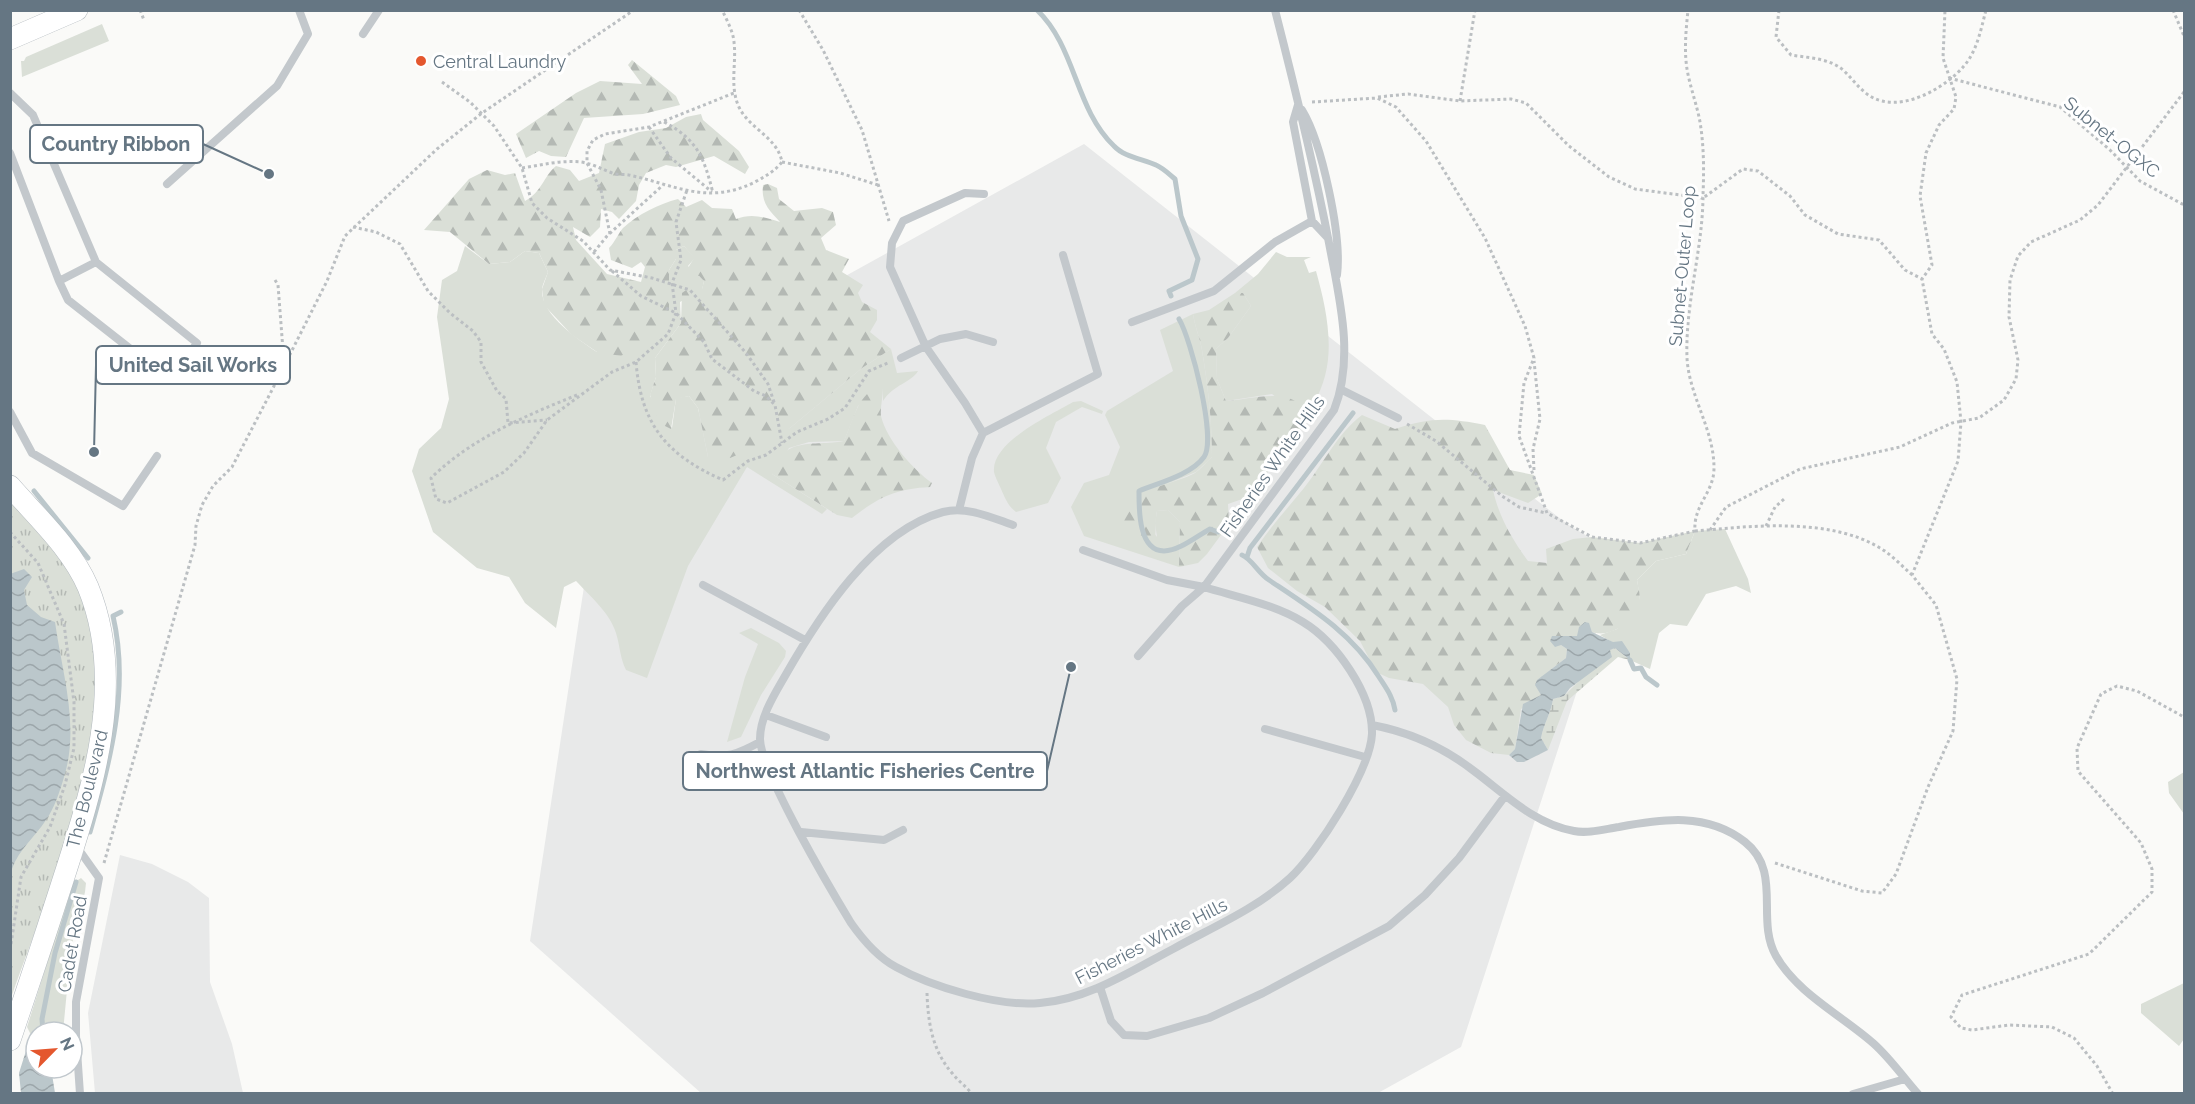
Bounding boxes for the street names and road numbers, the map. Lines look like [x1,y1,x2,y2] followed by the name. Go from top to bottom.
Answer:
[2060,92,2164,182] street label: Subnet-OGXC
[1665,185,1699,347] street label: Subnet-Outer Loop
[1215,391,1329,541] street label: Fisheries White Hills
[62,727,112,851] street label: The Boulevard
[1072,893,1231,988] street label: Fisheries White Hills
[53,894,91,994] street label: Cadet Road

